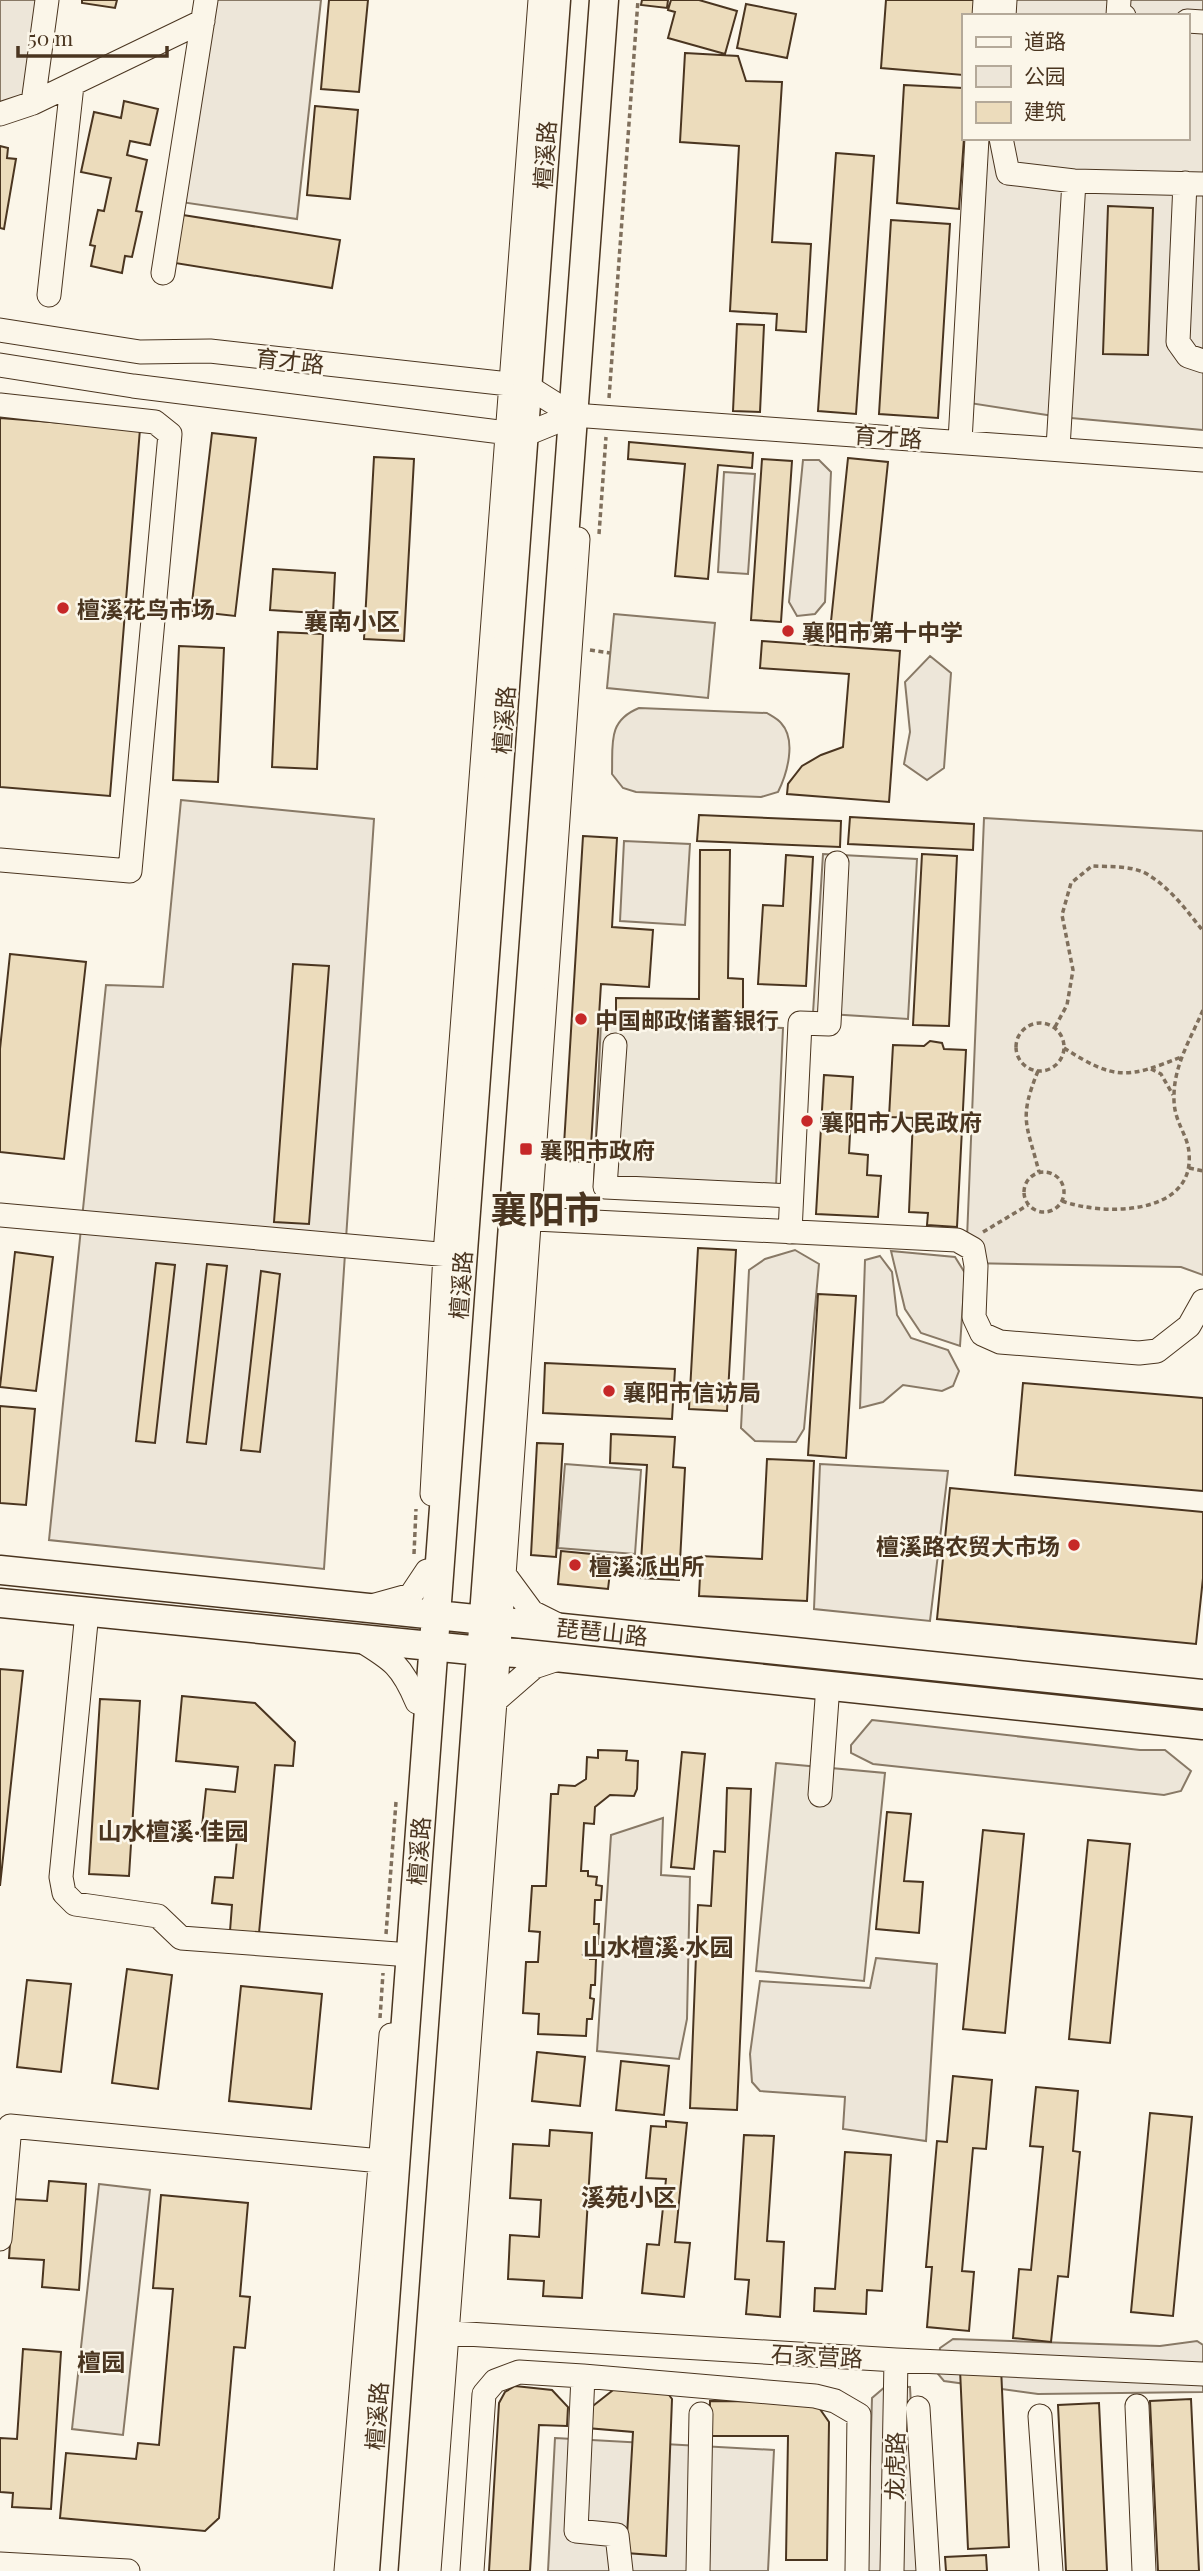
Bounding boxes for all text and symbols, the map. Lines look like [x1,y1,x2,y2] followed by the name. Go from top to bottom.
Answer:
[18,14,166,58] scale bar
[962,14,1189,140] legend
[28,23,74,51] text: 50 m
[1024,26,1066,54] text: 道路
[1024,61,1066,89] text: 公园
[1024,96,1066,124] text: 建筑
[526,120,562,190] street label: 檀溪路
[254,341,326,379] street label: 育才路
[853,418,923,454] street label: 育才路
[77,593,215,624] place label: 檀溪花鸟市场
[55,600,71,616] marker: 檀溪花鸟市场
[304,604,400,636] district label: 襄南小区
[802,616,963,647] place label: 襄阳市第十中学
[780,623,796,639] marker: 襄阳市第十中学
[485,685,521,755] street label: 檀溪路
[595,1004,779,1035] place label: 中国邮政储蓄银行
[573,1011,589,1027] marker: 中国邮政储蓄银行
[821,1106,982,1137] place label: 襄阳市人民政府
[799,1113,815,1129] marker: 襄阳市人民政府
[540,1134,655,1165] place label: 襄阳市政府
[518,1141,534,1157] marker: 襄阳市政府
[491,1183,602,1232] district label: 襄阳市
[442,1250,478,1320] street label: 檀溪路
[623,1376,761,1407] place label: 襄阳市信访局
[601,1383,617,1399] marker: 襄阳市信访局
[876,1530,1060,1561] place label: 檀溪路农贸大市场
[1066,1537,1082,1553] marker: 檀溪路农贸大市场
[589,1550,704,1581] place label: 檀溪派出所
[567,1557,583,1573] marker: 檀溪派出所
[555,1611,649,1651] street label: 琵琶山路
[98,1814,248,1846] district label: 山水檀溪·佳园
[400,1816,436,1886] street label: 檀溪路
[583,1930,733,1962] district label: 山水檀溪·水园
[581,2180,677,2212] district label: 溪苑小区
[770,2337,864,2373] street label: 石家营路
[77,2345,125,2377] district label: 檀园
[358,2381,394,2451] street label: 檀溪路
[878,2431,910,2501] street label: 龙虎路

